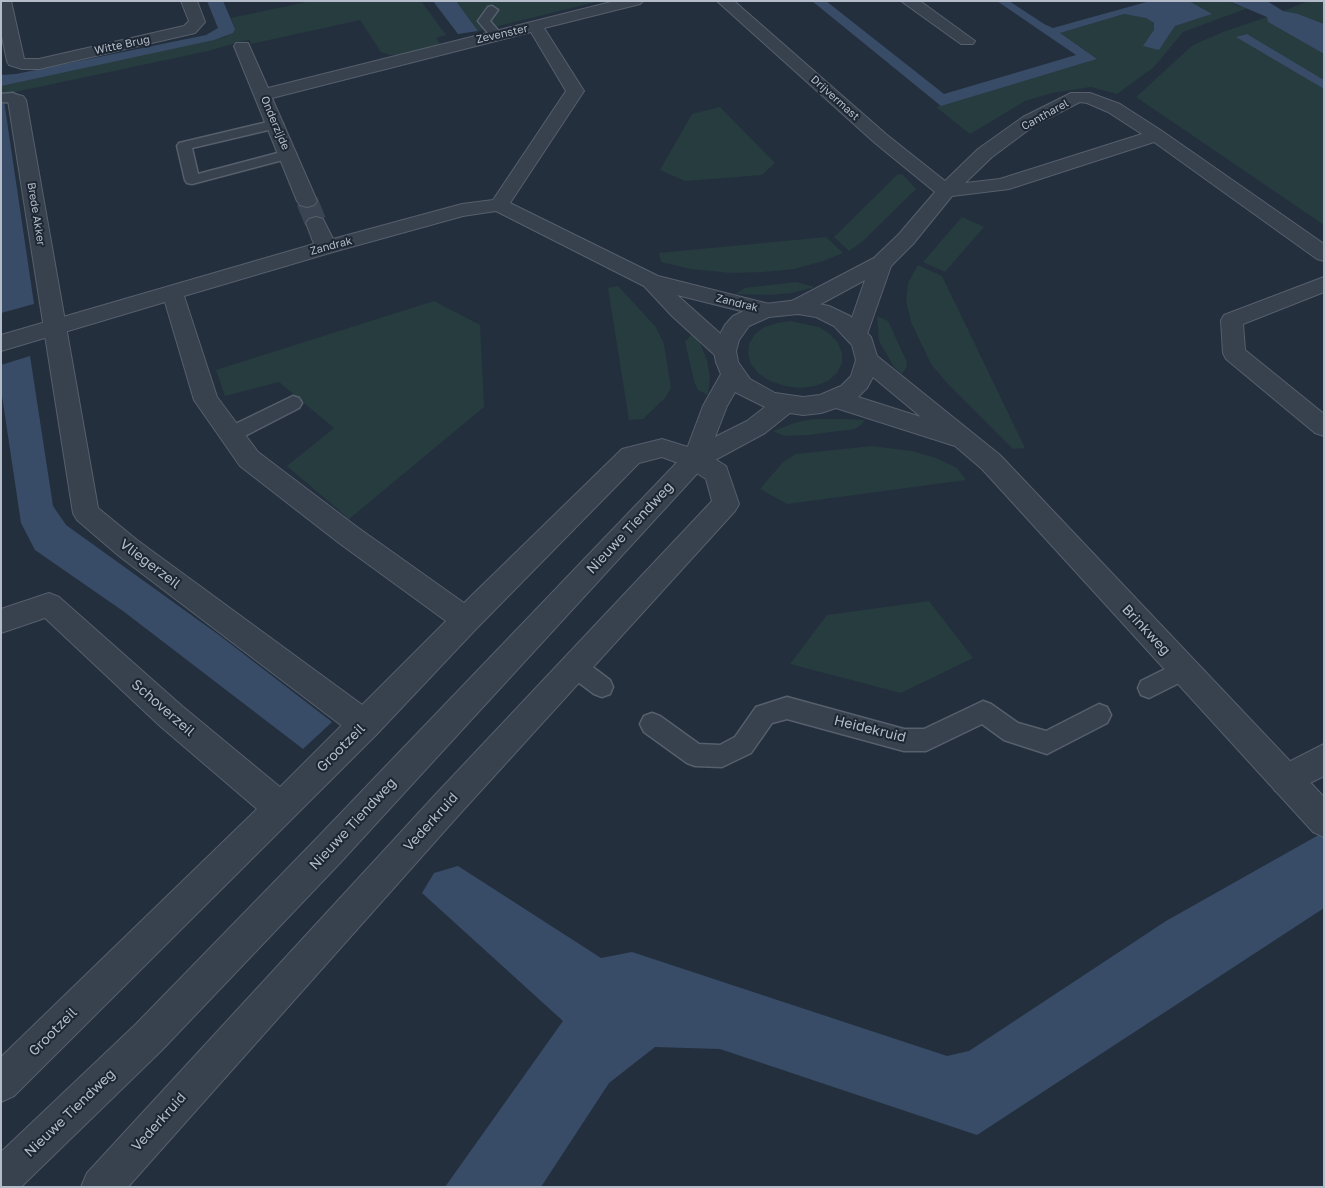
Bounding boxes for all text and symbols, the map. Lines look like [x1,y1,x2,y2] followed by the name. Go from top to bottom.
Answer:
[475,22,529,46] street label: Zevenster
[93,33,151,57] street label: Witte Brug
[808,73,862,123] street label: Drijvermast
[258,94,292,152] street label: Onderzijde
[1019,97,1071,133] street label: Cantharel
[24,181,48,247] street label: Brede Akker
[309,234,353,258] street label: Zandrak
[715,291,759,315] street label: Zandrak
[583,479,677,577] street label: Nieuwe Tiendweg
[116,536,184,592] street label: Vliegerzeil
[1118,601,1174,659] street label: Brinkweg
[128,676,198,740] street label: Schoverzeil
[832,712,908,746] street label: Heidekruid
[313,720,369,776] street label: Grootzeil
[306,775,400,873] street label: Nieuwe Tiendweg
[400,789,462,855] street label: Vederkruid
[25,1004,81,1060] street label: Grootzeil
[21,1065,119,1161] street label: Nieuwe Tiendweg
[128,1089,190,1155] street label: Vederkruid

